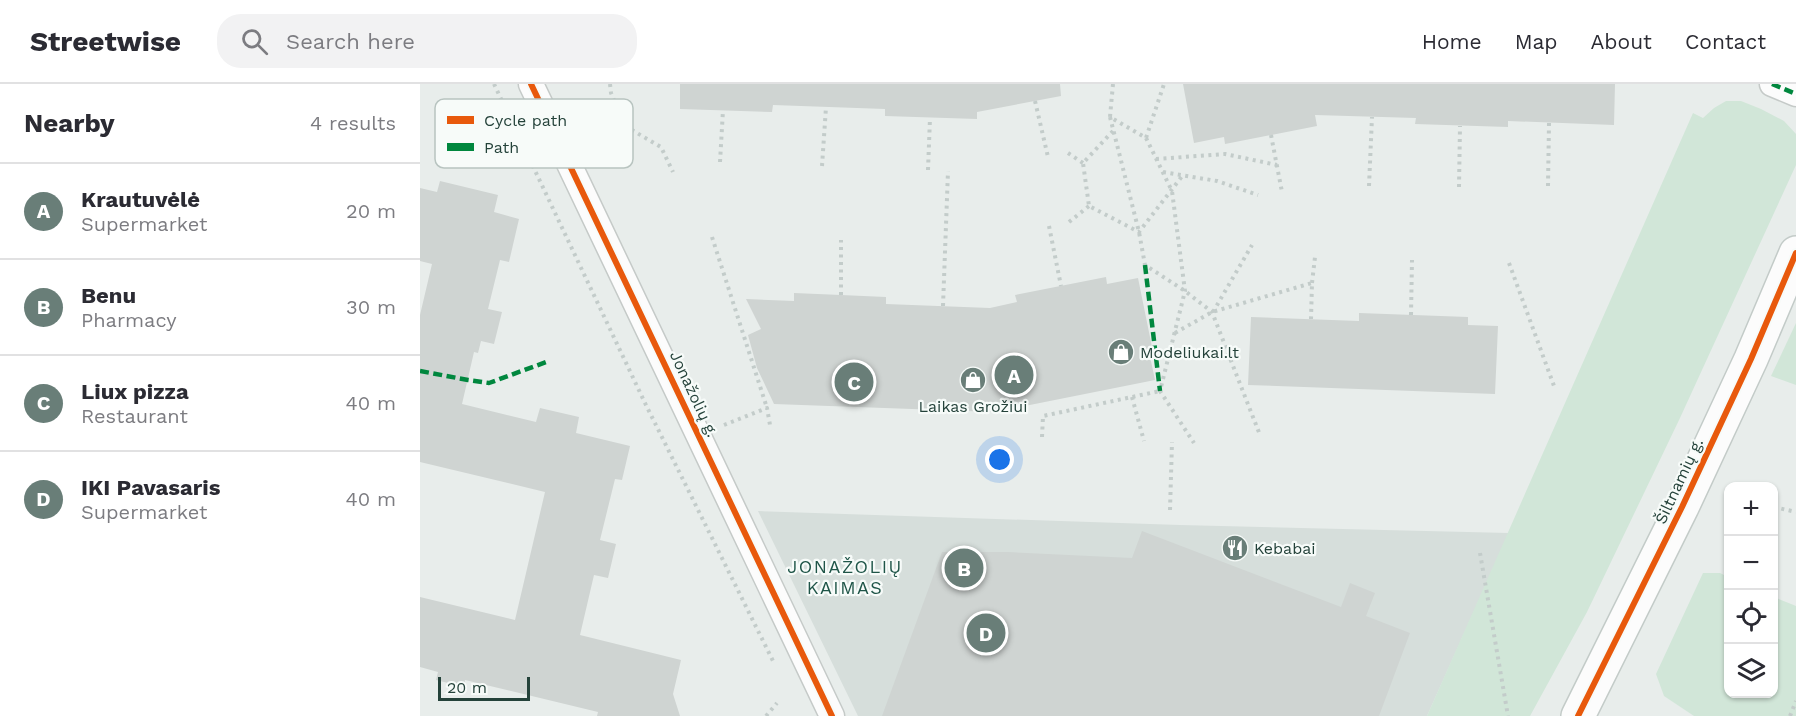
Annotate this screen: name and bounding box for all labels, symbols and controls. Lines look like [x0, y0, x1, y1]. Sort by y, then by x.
search box [217, 14, 637, 68]
text: Streetwise [30, 25, 181, 58]
icon: search [238, 25, 271, 58]
text: Search here [286, 29, 415, 54]
text: Home [1422, 29, 1482, 54]
text: Map [1515, 29, 1558, 54]
text: About [1591, 29, 1652, 54]
text: Contact [1685, 29, 1766, 54]
legend [435, 99, 633, 168]
text: Nearby [24, 108, 115, 138]
text: 4 results [310, 111, 396, 135]
text: Cycle path [484, 111, 567, 130]
text: Path [484, 138, 519, 157]
text: Krautuvėlė [81, 187, 200, 212]
text: A [37, 199, 50, 223]
text: 20 m [346, 199, 396, 223]
text: Supermarket [81, 212, 207, 236]
text: Benu [81, 283, 136, 308]
text: B [37, 295, 50, 319]
text: 30 m [346, 295, 396, 319]
text: Pharmacy [81, 308, 177, 332]
shop icon: Modeliukai.lt [1106, 337, 1136, 367]
place label: Modeliukai.lt [1140, 343, 1239, 362]
street label: Jonažolių g. [666, 348, 722, 440]
pin: A [994, 352, 1034, 398]
pin: C [834, 360, 874, 404]
shop icon: Laikas Grožiui [958, 365, 988, 395]
text: Liux pizza [81, 379, 189, 404]
text: C [37, 391, 50, 415]
text: 40 m [345, 391, 396, 415]
place label: Laikas Grožiui [919, 397, 1028, 416]
text: Restaurant [81, 404, 188, 428]
street label: Šiltnamių g. [1651, 435, 1707, 527]
your location [985, 445, 1014, 474]
text: IKI Pavasaris [81, 475, 220, 500]
map controls [1724, 482, 1778, 698]
button: + [1724, 482, 1778, 536]
text: D [36, 487, 51, 511]
text: 40 m [345, 487, 396, 511]
text: Supermarket [81, 500, 207, 524]
restaurant icon: Kebabai [1220, 533, 1250, 563]
button: − [1724, 536, 1778, 590]
place label: Kebabai [1254, 539, 1316, 558]
pin: B [944, 546, 984, 590]
district label: JONAŽOLIŲ KAIMAS [787, 556, 903, 598]
button: locate [1724, 590, 1778, 644]
pin: D [966, 610, 1006, 656]
button: layers [1724, 644, 1778, 698]
scale bar [438, 674, 530, 702]
text: 20 m [447, 678, 487, 697]

